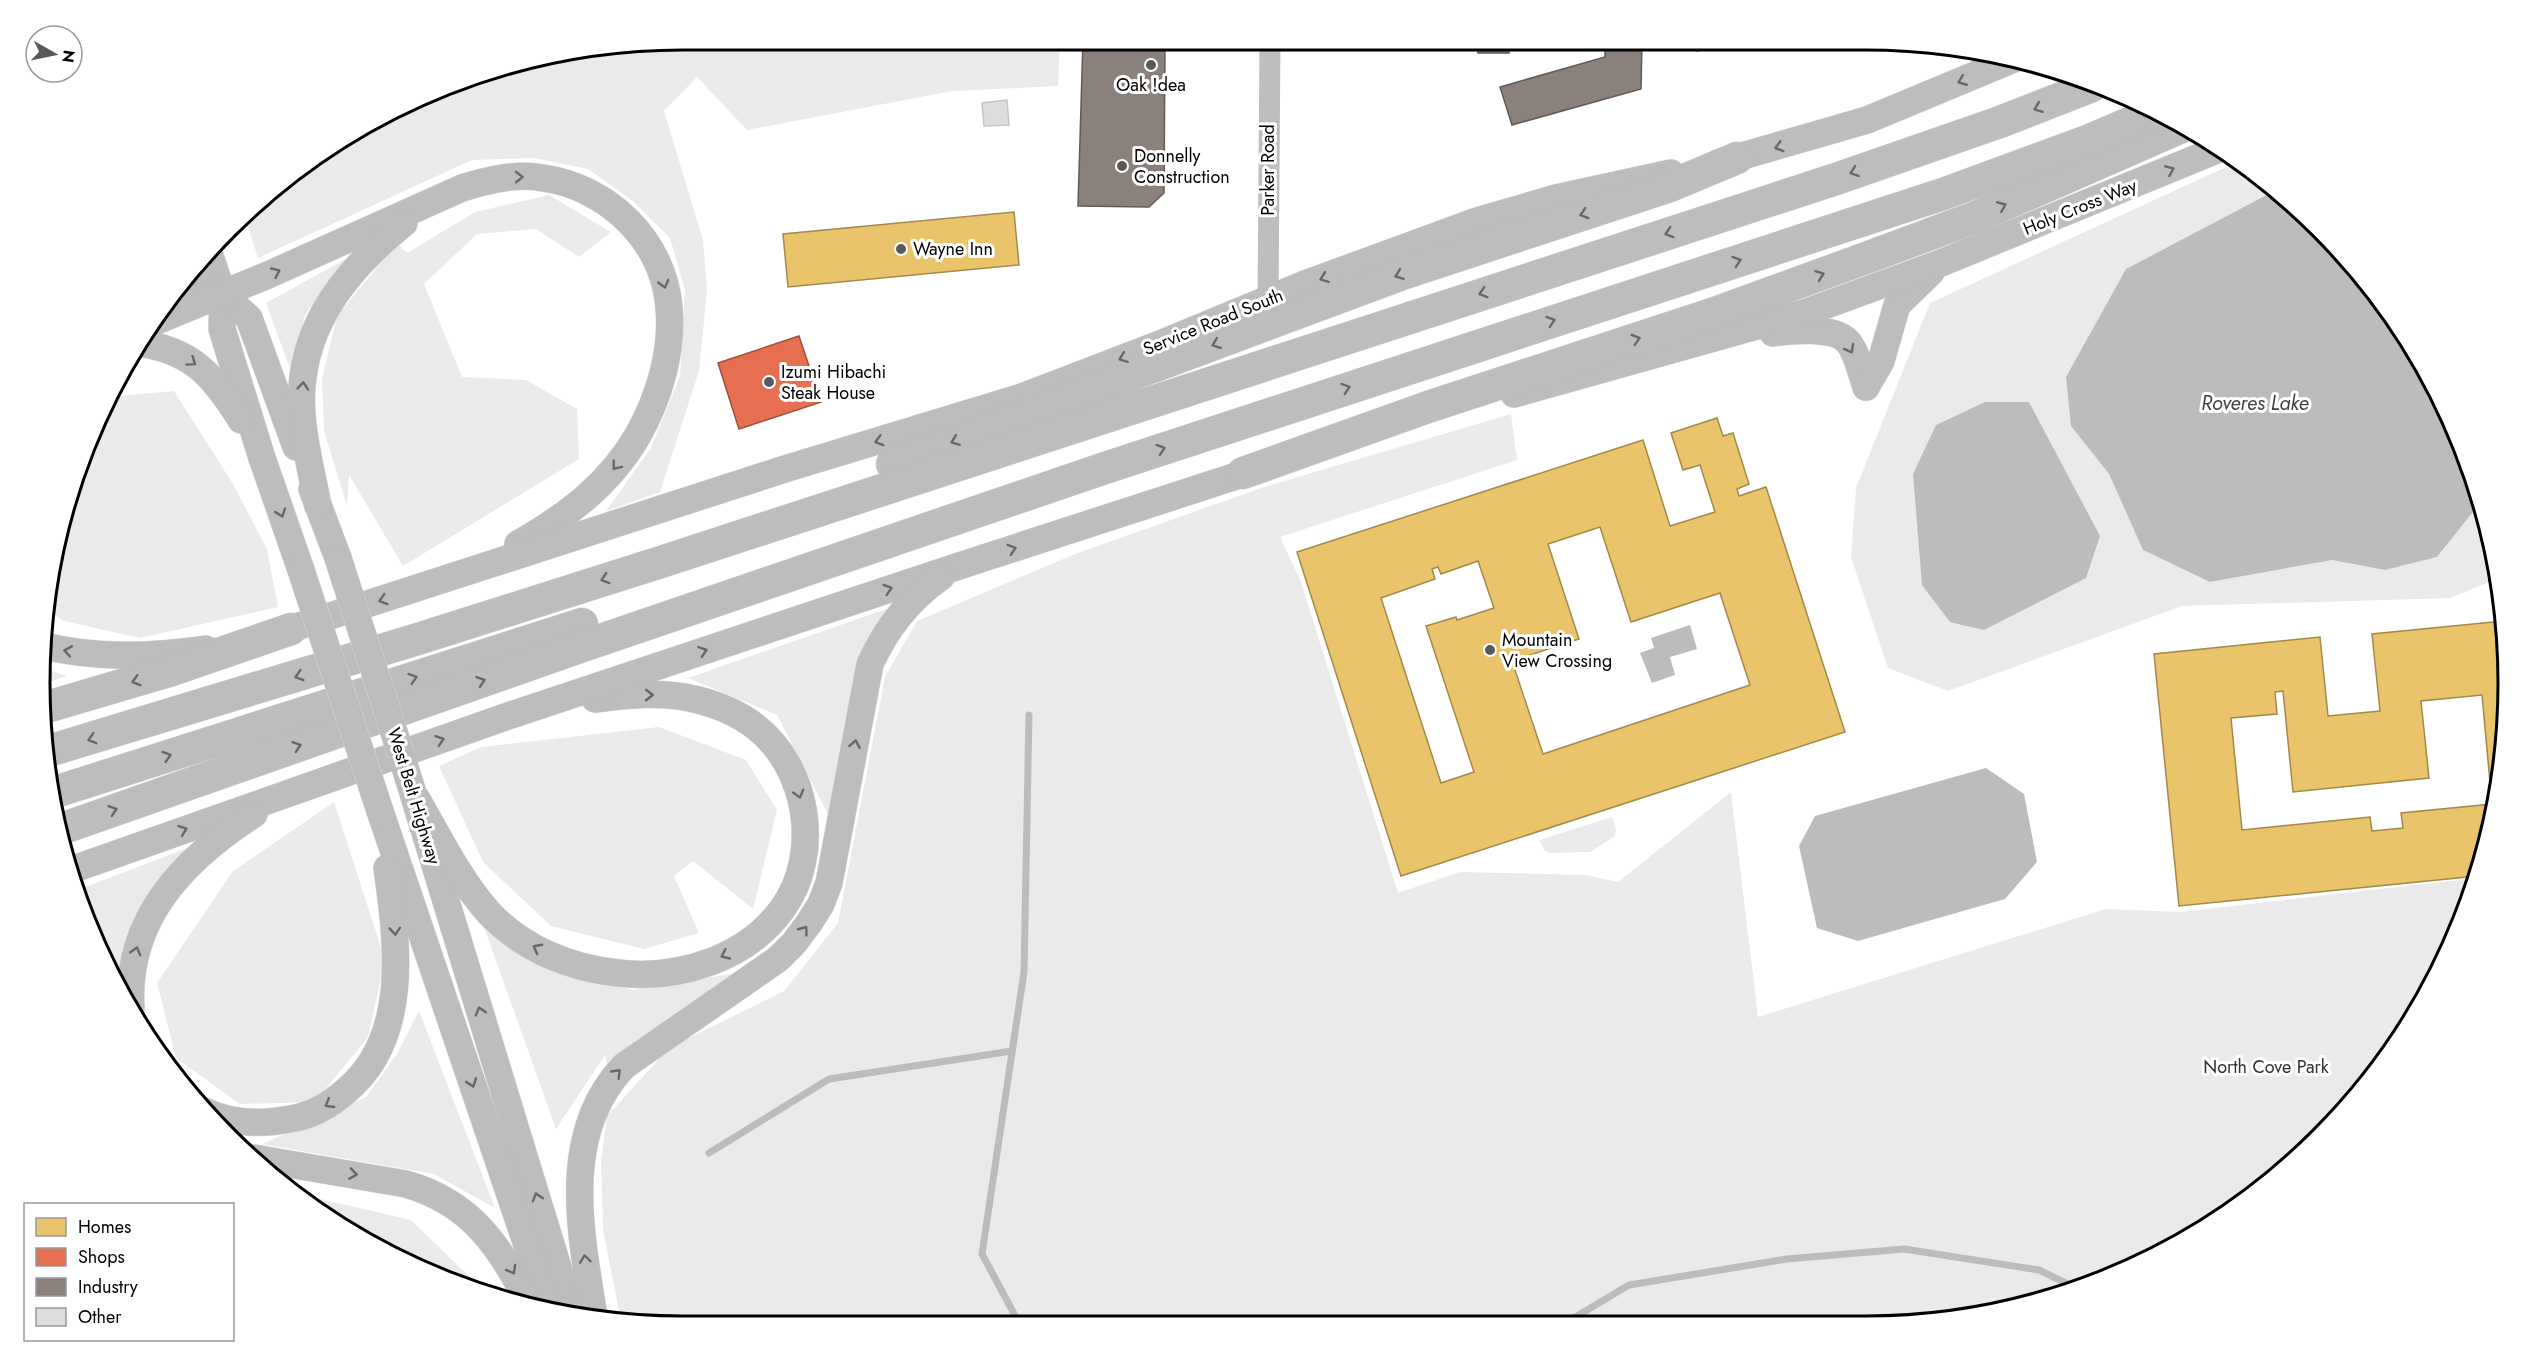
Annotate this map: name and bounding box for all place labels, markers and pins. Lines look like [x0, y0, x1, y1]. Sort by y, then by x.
marker: Oak !dea [1144, 58, 1158, 72]
place label: Oak !dea [1116, 72, 1186, 98]
place label: Donnelly Construction [1134, 143, 1230, 190]
marker: Donnelly Construction [1115, 159, 1129, 173]
place label: Wayne Inn [913, 236, 993, 262]
marker: Wayne Inn [894, 242, 908, 256]
place label: Izumi Hibachi Steak House [781, 359, 886, 406]
marker: Izumi Hibachi Steak House [762, 375, 776, 389]
place label: Mountain View Crossing [1502, 627, 1612, 674]
marker: Mountain View Crossing [1483, 643, 1497, 657]

